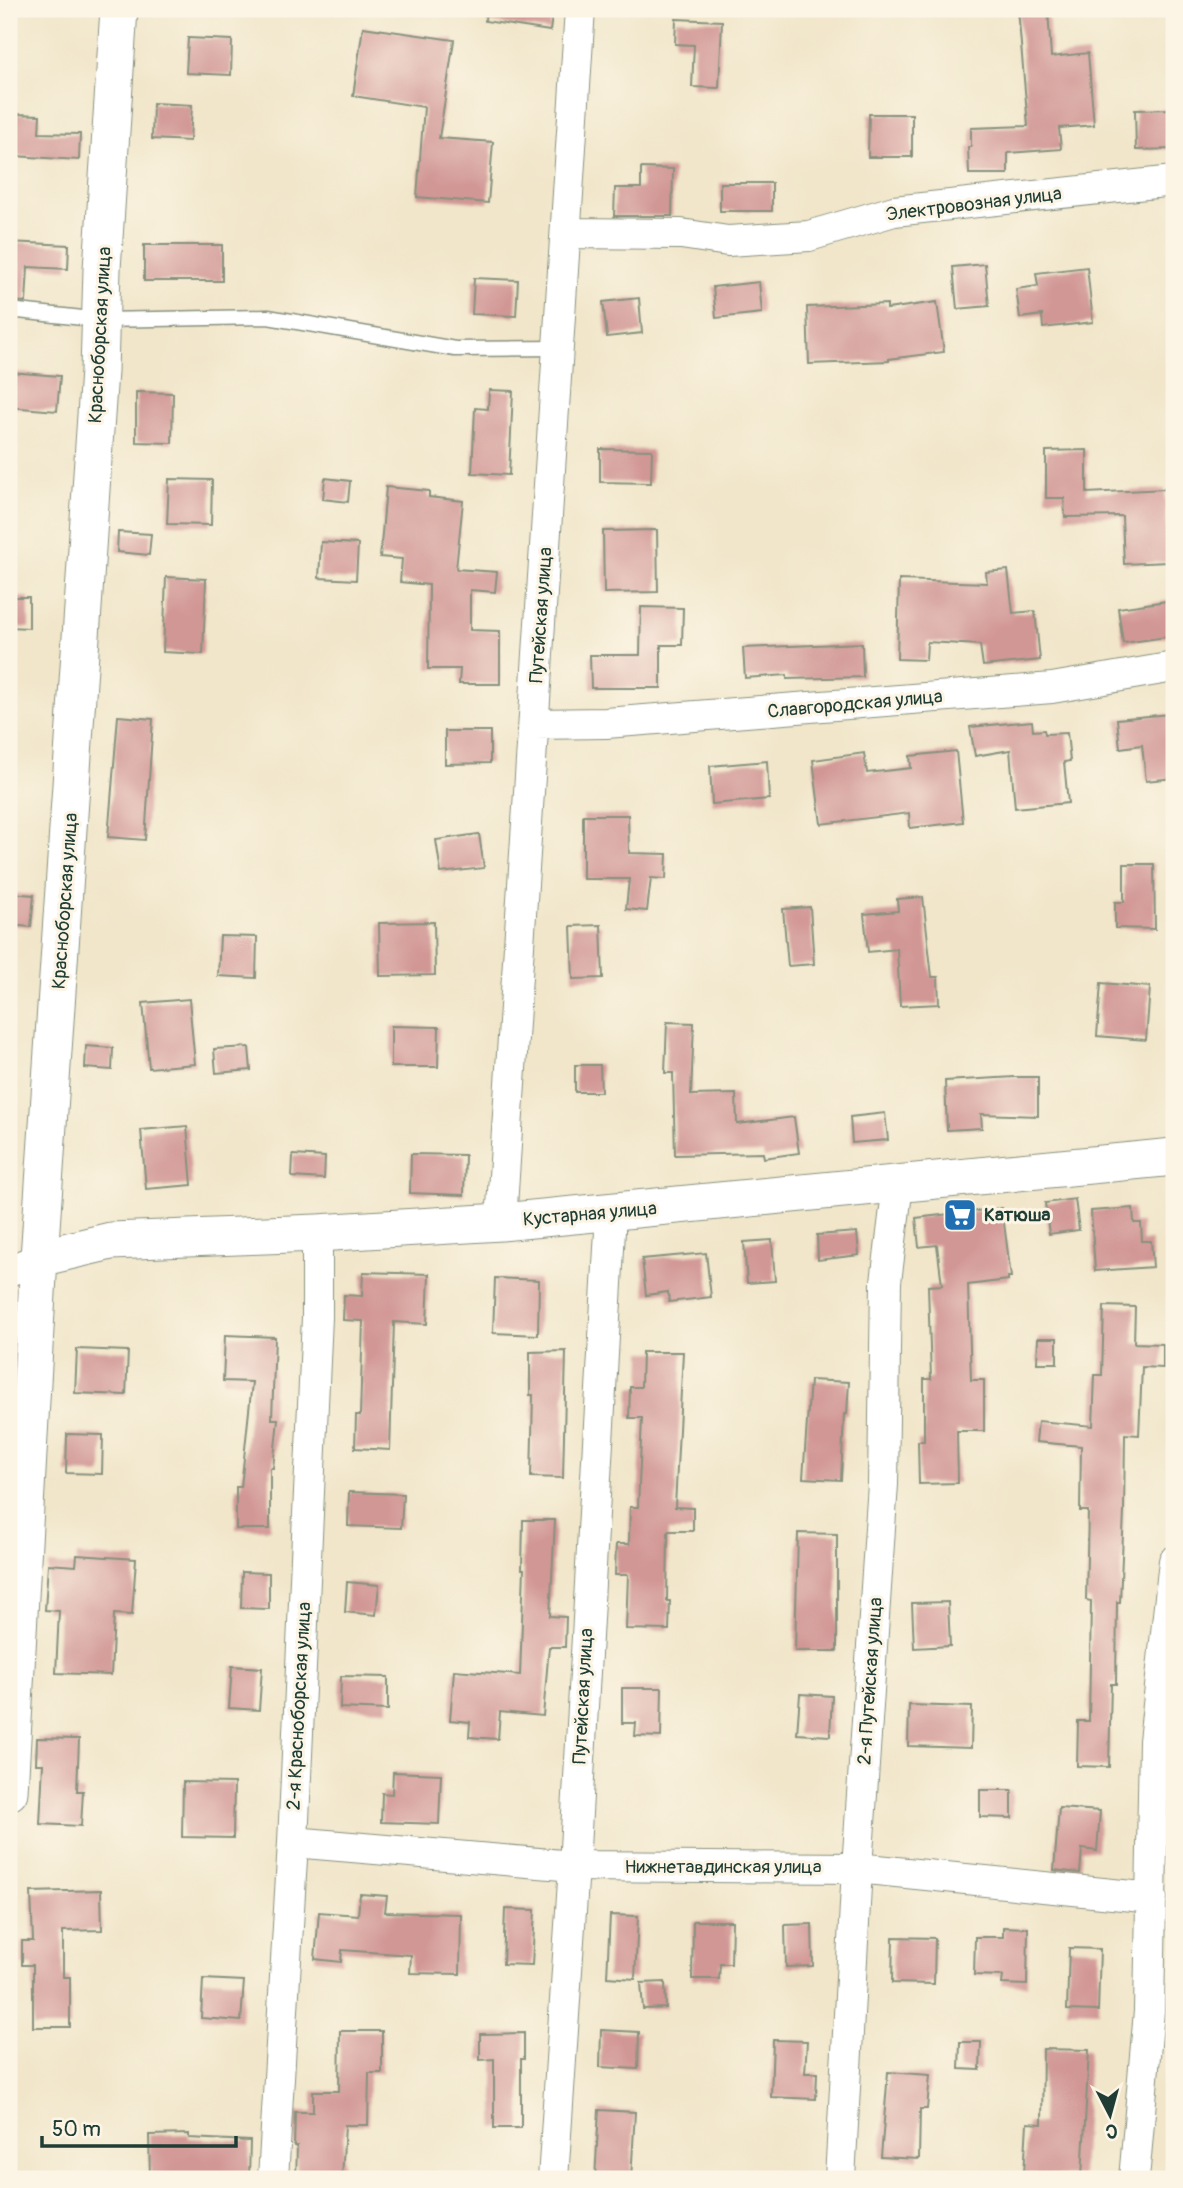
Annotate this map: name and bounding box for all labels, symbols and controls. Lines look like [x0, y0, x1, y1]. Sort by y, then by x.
street label: Электровозная улица [885, 181, 1063, 227]
street label: Красноборская улица [83, 246, 117, 424]
street label: Путейская улица [524, 546, 558, 684]
street label: Славгородская улица [766, 684, 944, 724]
street label: Красноборская улица [47, 812, 83, 990]
street label: Кустарная улица [522, 1196, 658, 1232]
supermarket icon: Катюша [941, 1196, 979, 1234]
place label: Катюша [984, 1203, 1051, 1227]
street label: 2-я Путейская улица [852, 1596, 888, 1766]
street label: 2-я Красноборская улица [282, 1601, 316, 1811]
street label: Путейская улица [567, 1627, 599, 1765]
street label: Нижнетавдинская улица [624, 1855, 822, 1879]
north arrow [1074, 2080, 1144, 2150]
scale bar [42, 2104, 236, 2148]
text: 50 m [52, 2116, 101, 2143]
text: С [1104, 2118, 1119, 2143]

